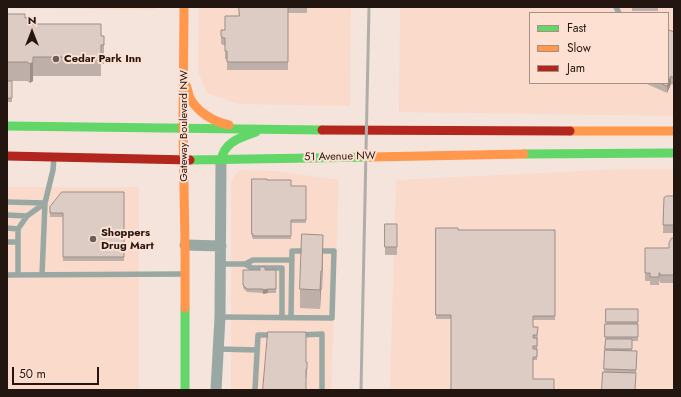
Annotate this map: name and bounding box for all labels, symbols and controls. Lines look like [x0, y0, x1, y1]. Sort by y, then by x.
north arrow [12, 12, 52, 52]
text: N [28, 12, 36, 28]
legend [529, 12, 669, 84]
text: Fast [567, 19, 586, 37]
text: Slow [567, 39, 591, 57]
place label: Cedar Park Inn [64, 52, 141, 66]
marker: Cedar Park Inn [51, 54, 61, 64]
text: Jam [567, 59, 585, 77]
street label: Gateway Boulevard NW [177, 70, 191, 182]
street label: 51 Avenue NW [304, 150, 376, 164]
place label: Shoppers Drug Mart [101, 226, 154, 252]
marker: Shoppers Drug Mart [88, 234, 98, 244]
scale bar [14, 359, 101, 385]
text: 50 m [19, 365, 46, 383]

